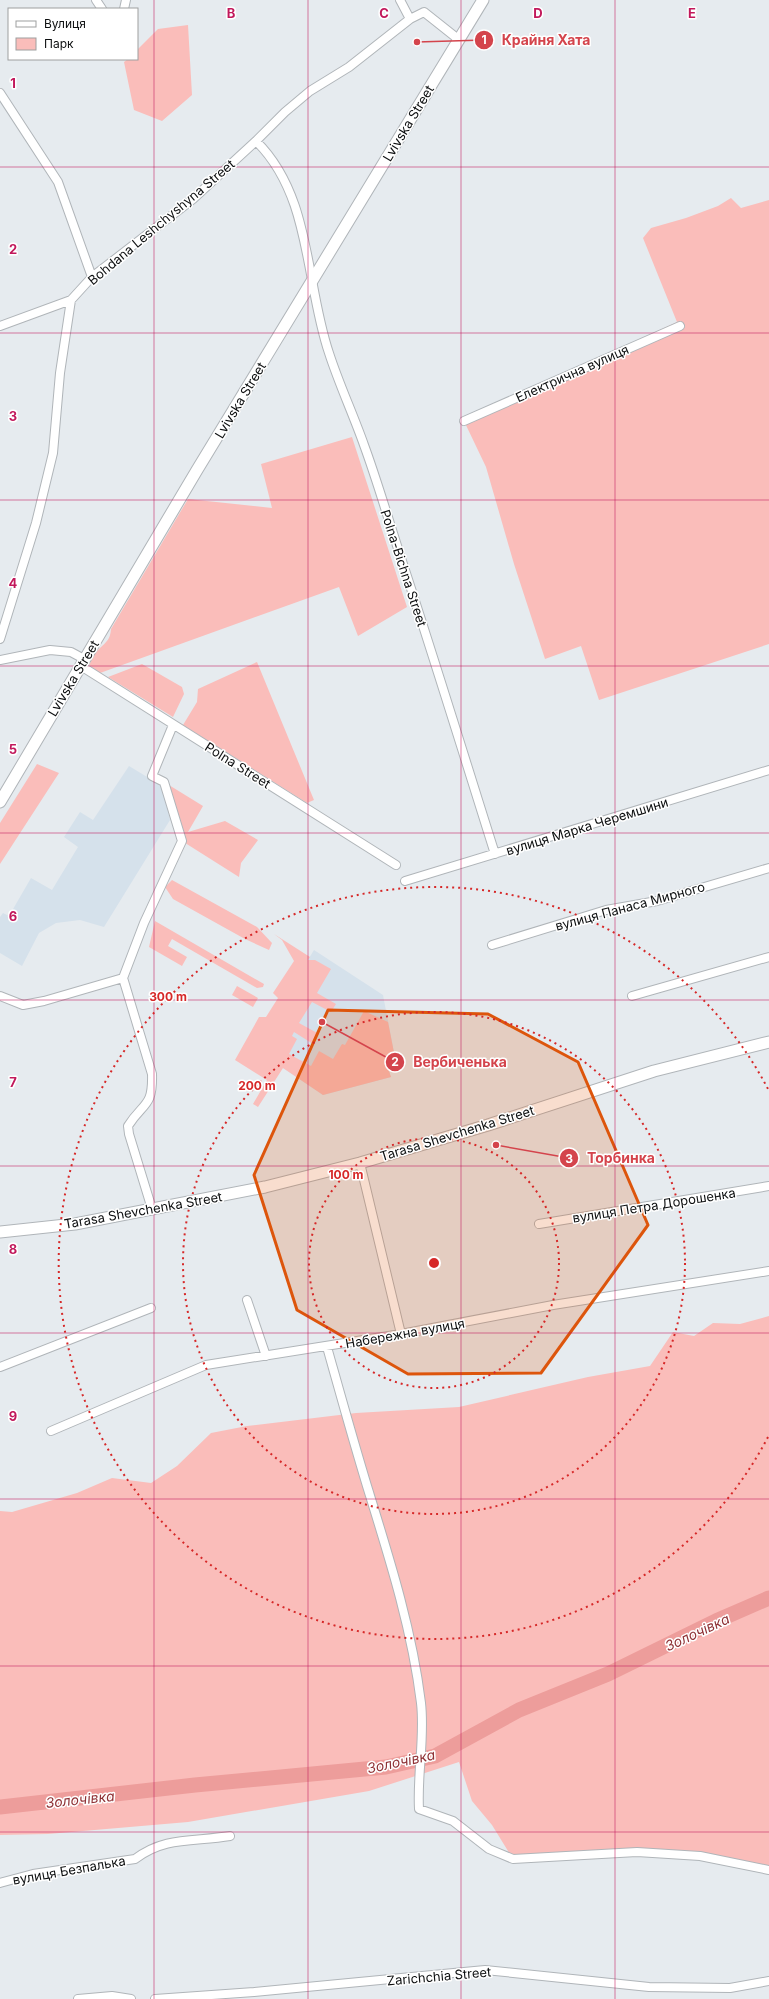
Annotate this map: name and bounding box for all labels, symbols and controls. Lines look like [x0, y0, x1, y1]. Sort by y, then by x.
text: B [227, 5, 236, 21]
text: C [379, 5, 389, 21]
text: D [533, 5, 543, 21]
text: E [688, 5, 696, 21]
legend [8, 8, 138, 60]
text: Вулиця [44, 16, 86, 31]
callout: Крайня Хата [474, 27, 598, 53]
text: Крайня Хата [502, 31, 590, 48]
text: 1 [481, 32, 487, 47]
text: Парк [44, 36, 74, 51]
text: 1 [10, 75, 16, 91]
street label: Lvivska Street [379, 82, 437, 164]
street label: Bohdana Leshchyshyna Street [84, 156, 238, 288]
text: 2 [9, 241, 17, 257]
street label: Електрична вулиця [513, 341, 631, 405]
street label: Lvivska Street [211, 359, 269, 441]
text: 3 [9, 408, 17, 424]
street label: Polna-Bichna Street [378, 507, 430, 629]
text: 4 [9, 575, 18, 591]
street label: Lvivska Street [44, 637, 102, 719]
street label: Polna Street [202, 738, 274, 792]
text: 5 [9, 741, 17, 757]
street label: вулиця Марка Черемшини [504, 794, 670, 858]
street label: вулиця Панаса Мирного [553, 878, 707, 934]
text: 6 [9, 908, 17, 924]
text: 300 m [149, 989, 187, 1004]
callout: Вербиченька [385, 1049, 515, 1075]
text: Вербиченька [413, 1053, 507, 1070]
text: 2 [391, 1054, 399, 1069]
text: 7 [9, 1074, 17, 1090]
text: 200 m [238, 1078, 276, 1093]
street label: Tarasa Shevchenka Street [378, 1102, 536, 1164]
callout: Торбинка [559, 1145, 663, 1171]
text: Торбинка [587, 1149, 655, 1166]
text: 3 [565, 1151, 573, 1166]
text: 100 m [328, 1167, 364, 1182]
street label: вулиця Петра Дорошенка [571, 1184, 737, 1226]
street label: Tarasa Shevchenka Street [63, 1188, 223, 1232]
text: 8 [9, 1241, 17, 1257]
centre of rings [427, 1256, 441, 1270]
street label: Набережна вулиця [344, 1315, 466, 1351]
text: 9 [9, 1408, 17, 1424]
water label: Золочівка [662, 1609, 732, 1654]
water label: Золочівка [365, 1745, 437, 1777]
water label: Золочівка [45, 1787, 116, 1811]
street label: вулиця Безпалька [11, 1852, 127, 1888]
street label: Zarichchia Street [386, 1963, 492, 1989]

